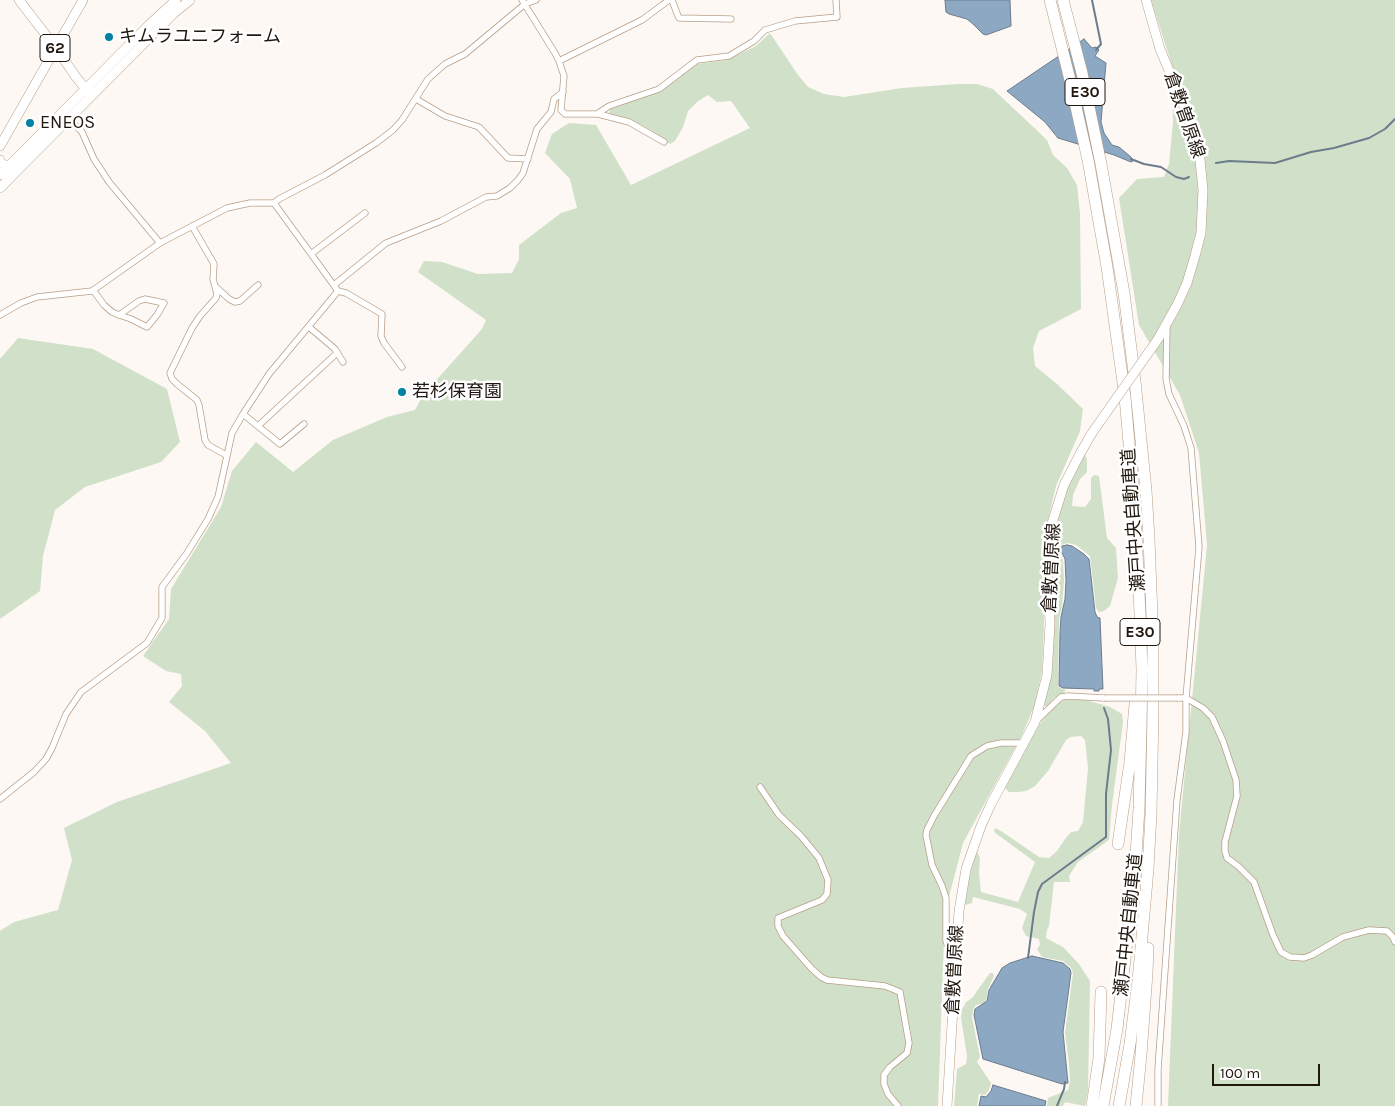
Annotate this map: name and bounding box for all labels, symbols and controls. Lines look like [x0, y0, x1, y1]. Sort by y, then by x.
place label: キムラユニフォーム [119, 26, 281, 48]
marker: キムラユニフォーム [103, 31, 115, 43]
road number: 62 [40, 34, 70, 62]
street label: 倉敷曽原線 [1159, 69, 1209, 161]
road number: E30 [1065, 78, 1105, 105]
place label: ENEOS [40, 112, 95, 134]
marker: ENEOS [24, 117, 36, 129]
place label: 若杉保育園 [412, 381, 502, 403]
marker: 若杉保育園 [396, 386, 408, 398]
street label: 瀬戸中央自動車道 [1118, 447, 1150, 593]
street label: 倉敷曽原線 [1039, 522, 1065, 614]
road number: E30 [1120, 618, 1160, 646]
street label: 瀬戸中央自動車道 [1111, 852, 1147, 998]
street label: 倉敷曽原線 [942, 924, 968, 1016]
scale bar [1215, 1054, 1322, 1086]
text: 100 m [1220, 1064, 1260, 1082]

